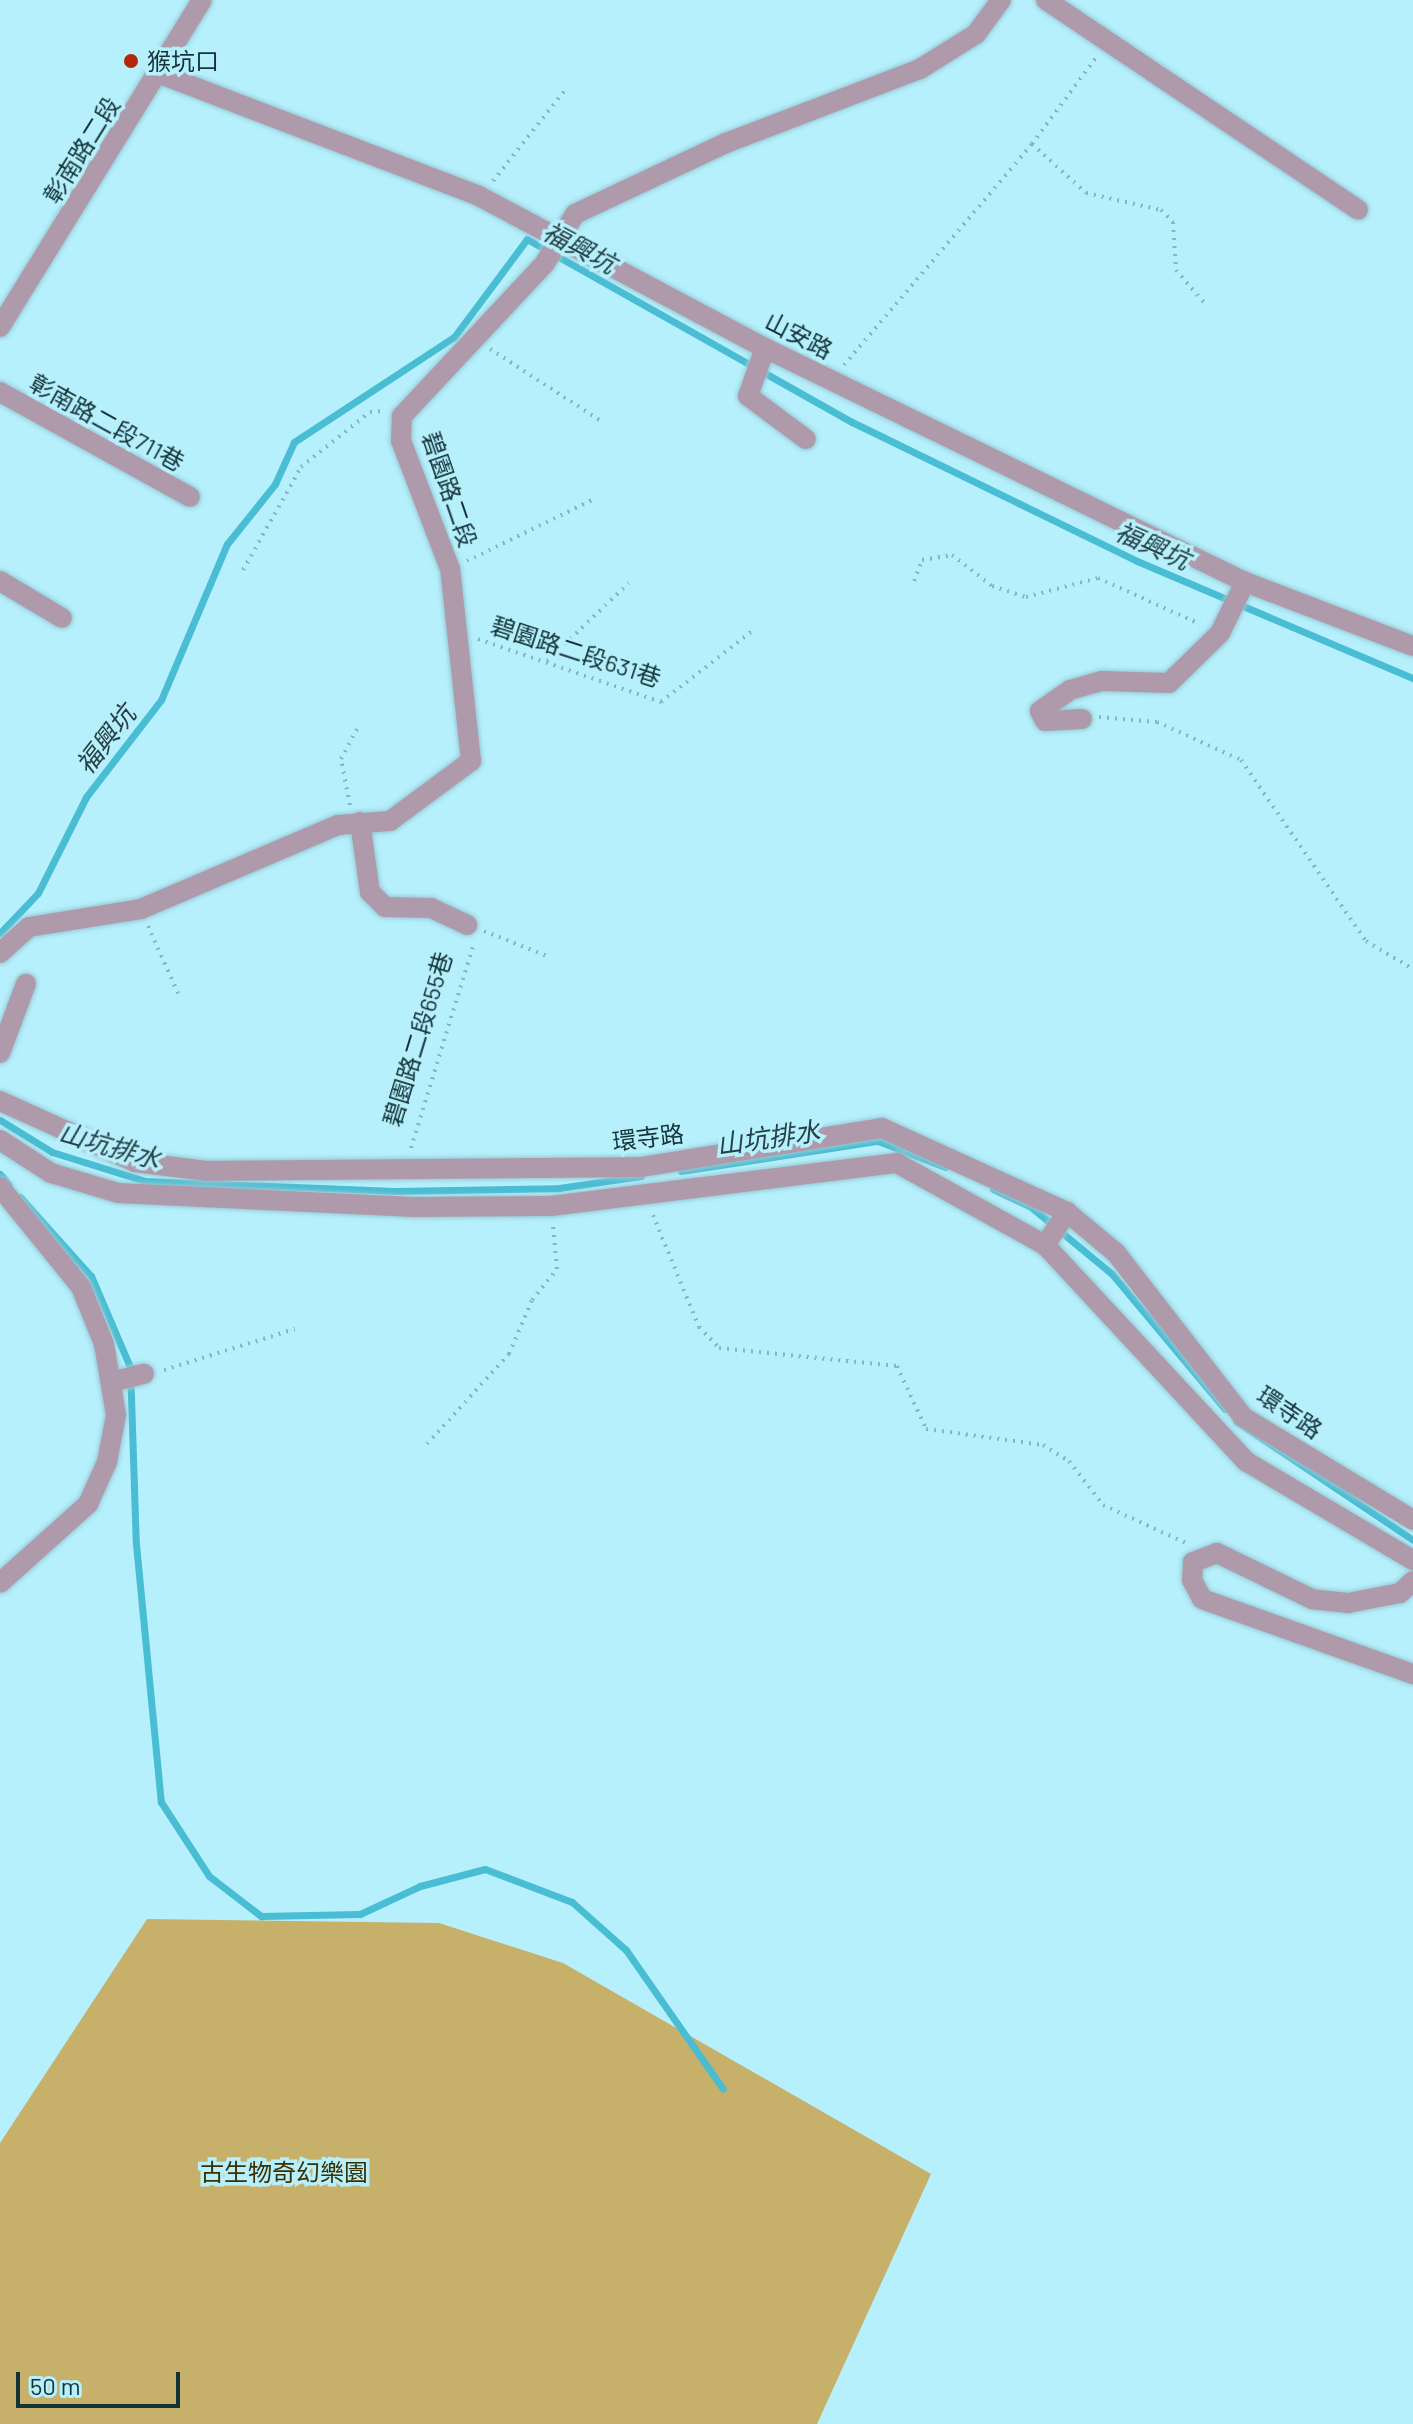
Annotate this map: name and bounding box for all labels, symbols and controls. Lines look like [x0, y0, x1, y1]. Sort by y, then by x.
place label: 猴坑口 [147, 47, 219, 75]
marker: 猴坑口 [122, 52, 140, 70]
street label: 彰南路二段 [37, 91, 125, 209]
water label: 福興坑 [538, 215, 622, 279]
street label: 山安路 [760, 306, 838, 364]
street label: 彰南路二段711巷 [25, 368, 189, 476]
street label: 碧園路二段 [417, 428, 483, 550]
water label: 福興坑 [1111, 515, 1195, 575]
street label: 碧園路二段631巷 [487, 610, 665, 692]
water label: 福興坑 [69, 699, 141, 779]
street label: 碧園路二段655巷 [377, 948, 457, 1130]
water label: 山坑排水 [714, 1114, 822, 1160]
water label: 山坑排水 [56, 1116, 164, 1174]
street label: 環寺路 [611, 1118, 685, 1156]
street label: 環寺路 [1252, 1380, 1328, 1444]
park label: 古生物奇幻樂園 [200, 2158, 368, 2186]
scale bar [20, 2356, 184, 2406]
text: 50 m [30, 2371, 81, 2400]

